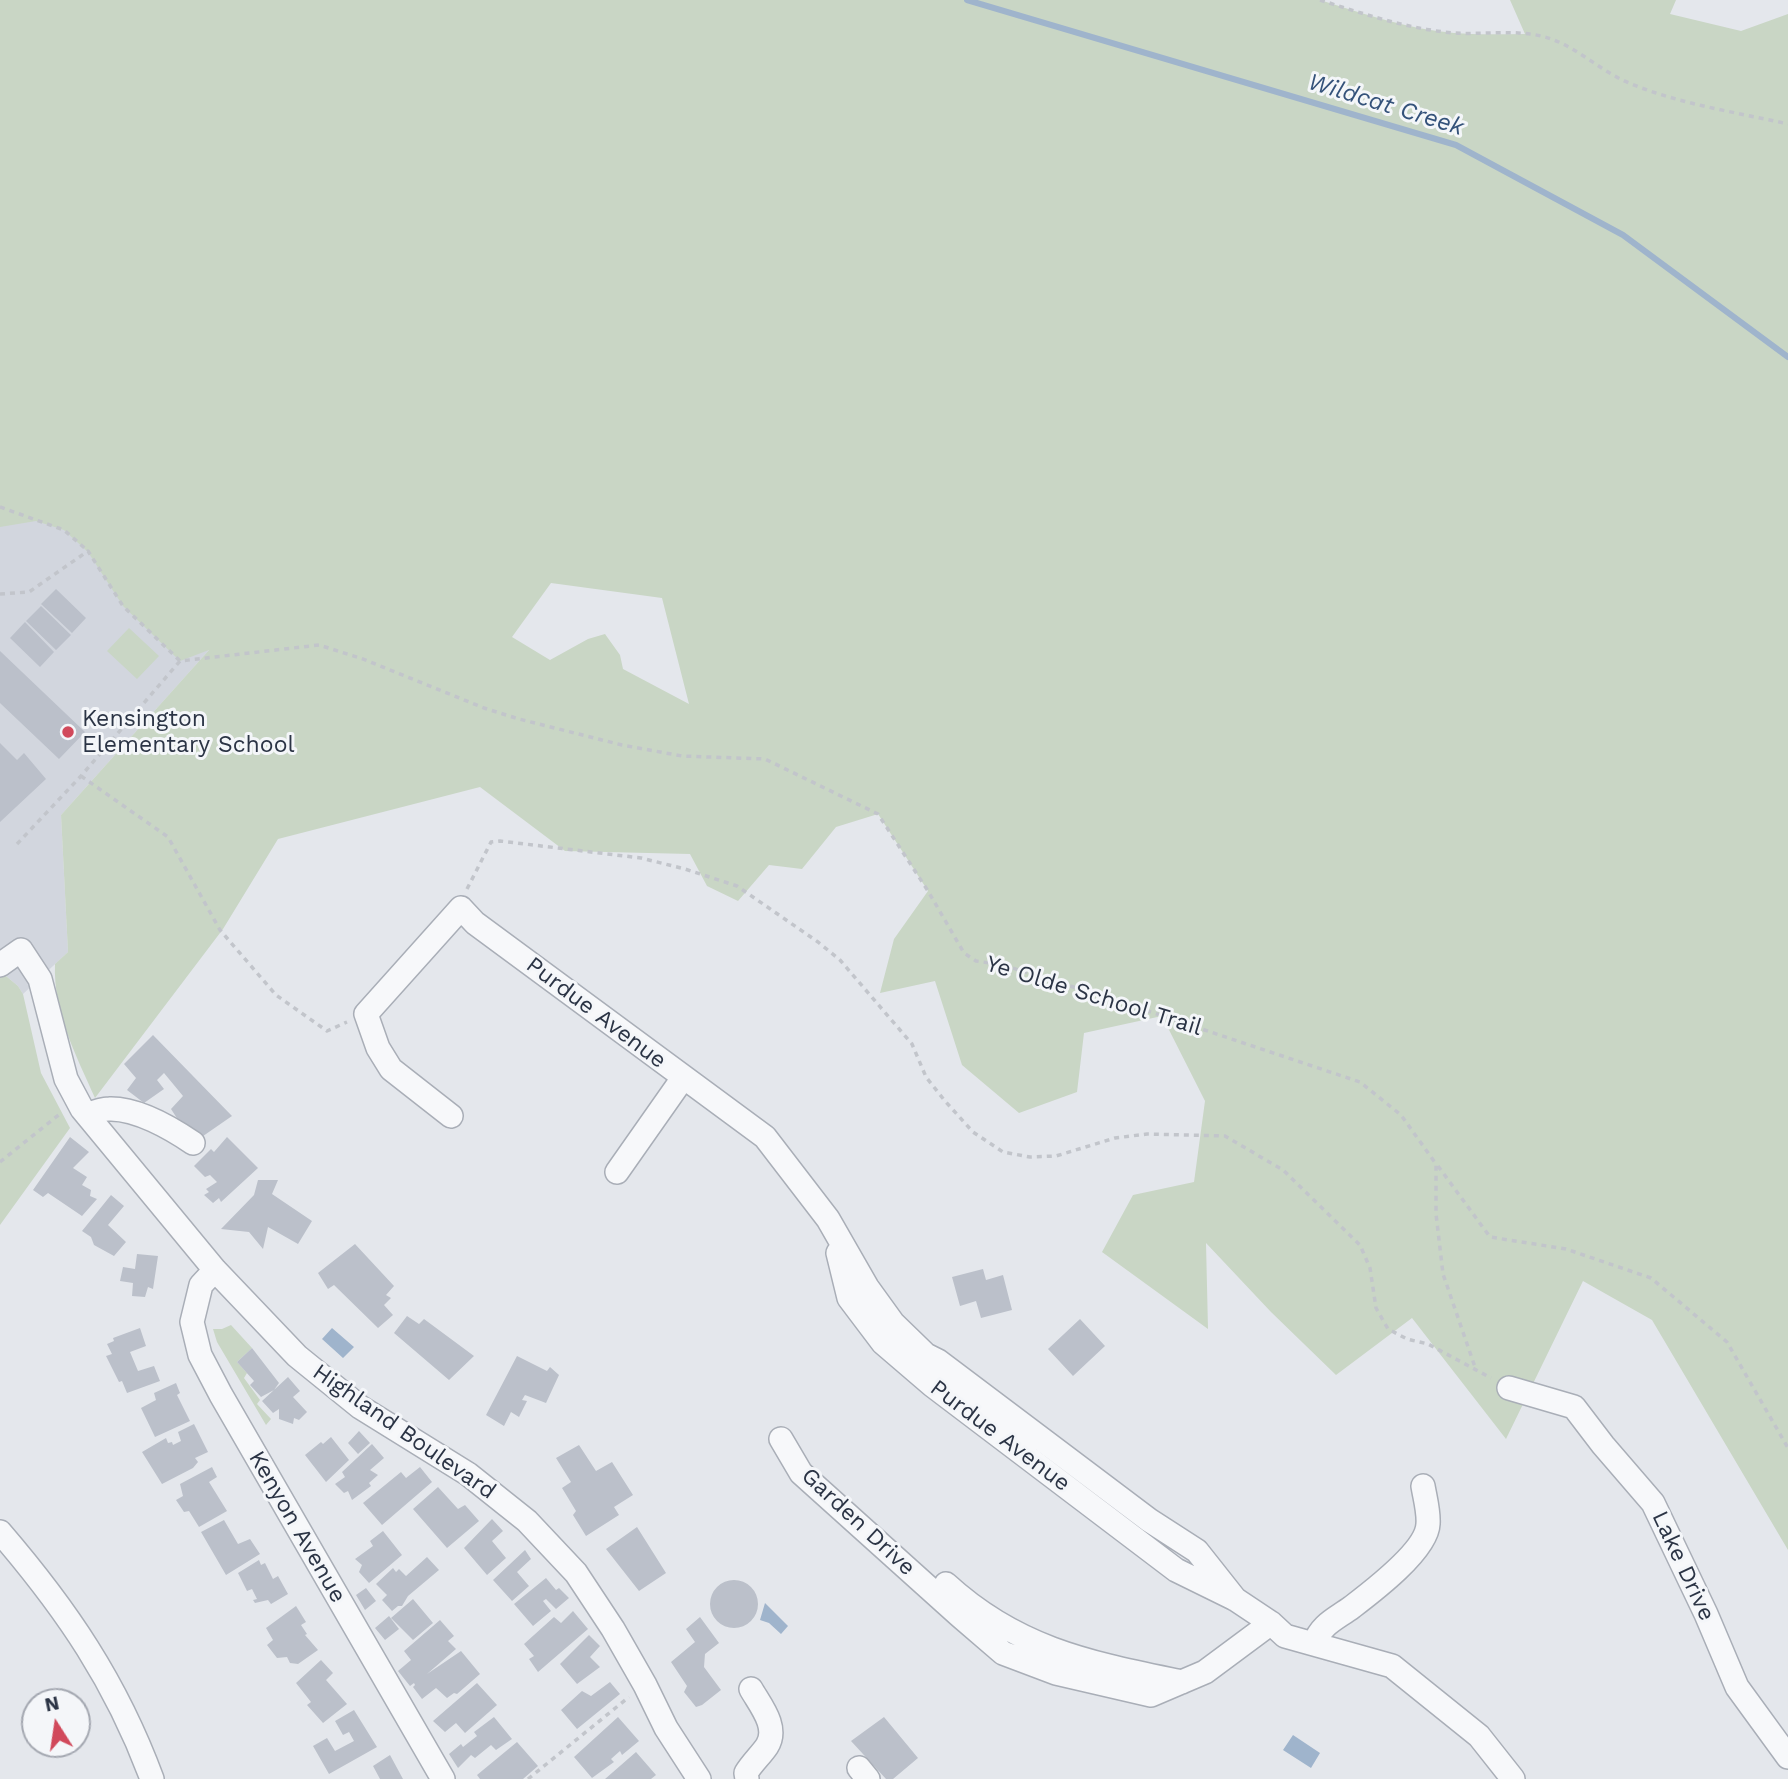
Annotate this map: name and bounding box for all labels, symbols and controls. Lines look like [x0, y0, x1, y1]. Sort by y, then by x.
water label: Wildcat Creek [1305, 68, 1467, 142]
place label: Kensington Elementary School [82, 705, 294, 759]
marker: Kensington Elementary School [60, 724, 76, 740]
street label: Ye Olde School Trail [983, 950, 1205, 1042]
street label: Purdue Avenue [520, 951, 672, 1075]
street label: Highland Boulevard [307, 1358, 501, 1506]
street label: Purdue Avenue [924, 1374, 1076, 1498]
street label: Kenyon Avenue [242, 1446, 352, 1608]
street label: Garden Drive [795, 1462, 921, 1582]
street label: Lake Drive [1646, 1507, 1720, 1625]
north arrow [21, 1688, 91, 1758]
text: N [43, 1691, 61, 1717]

